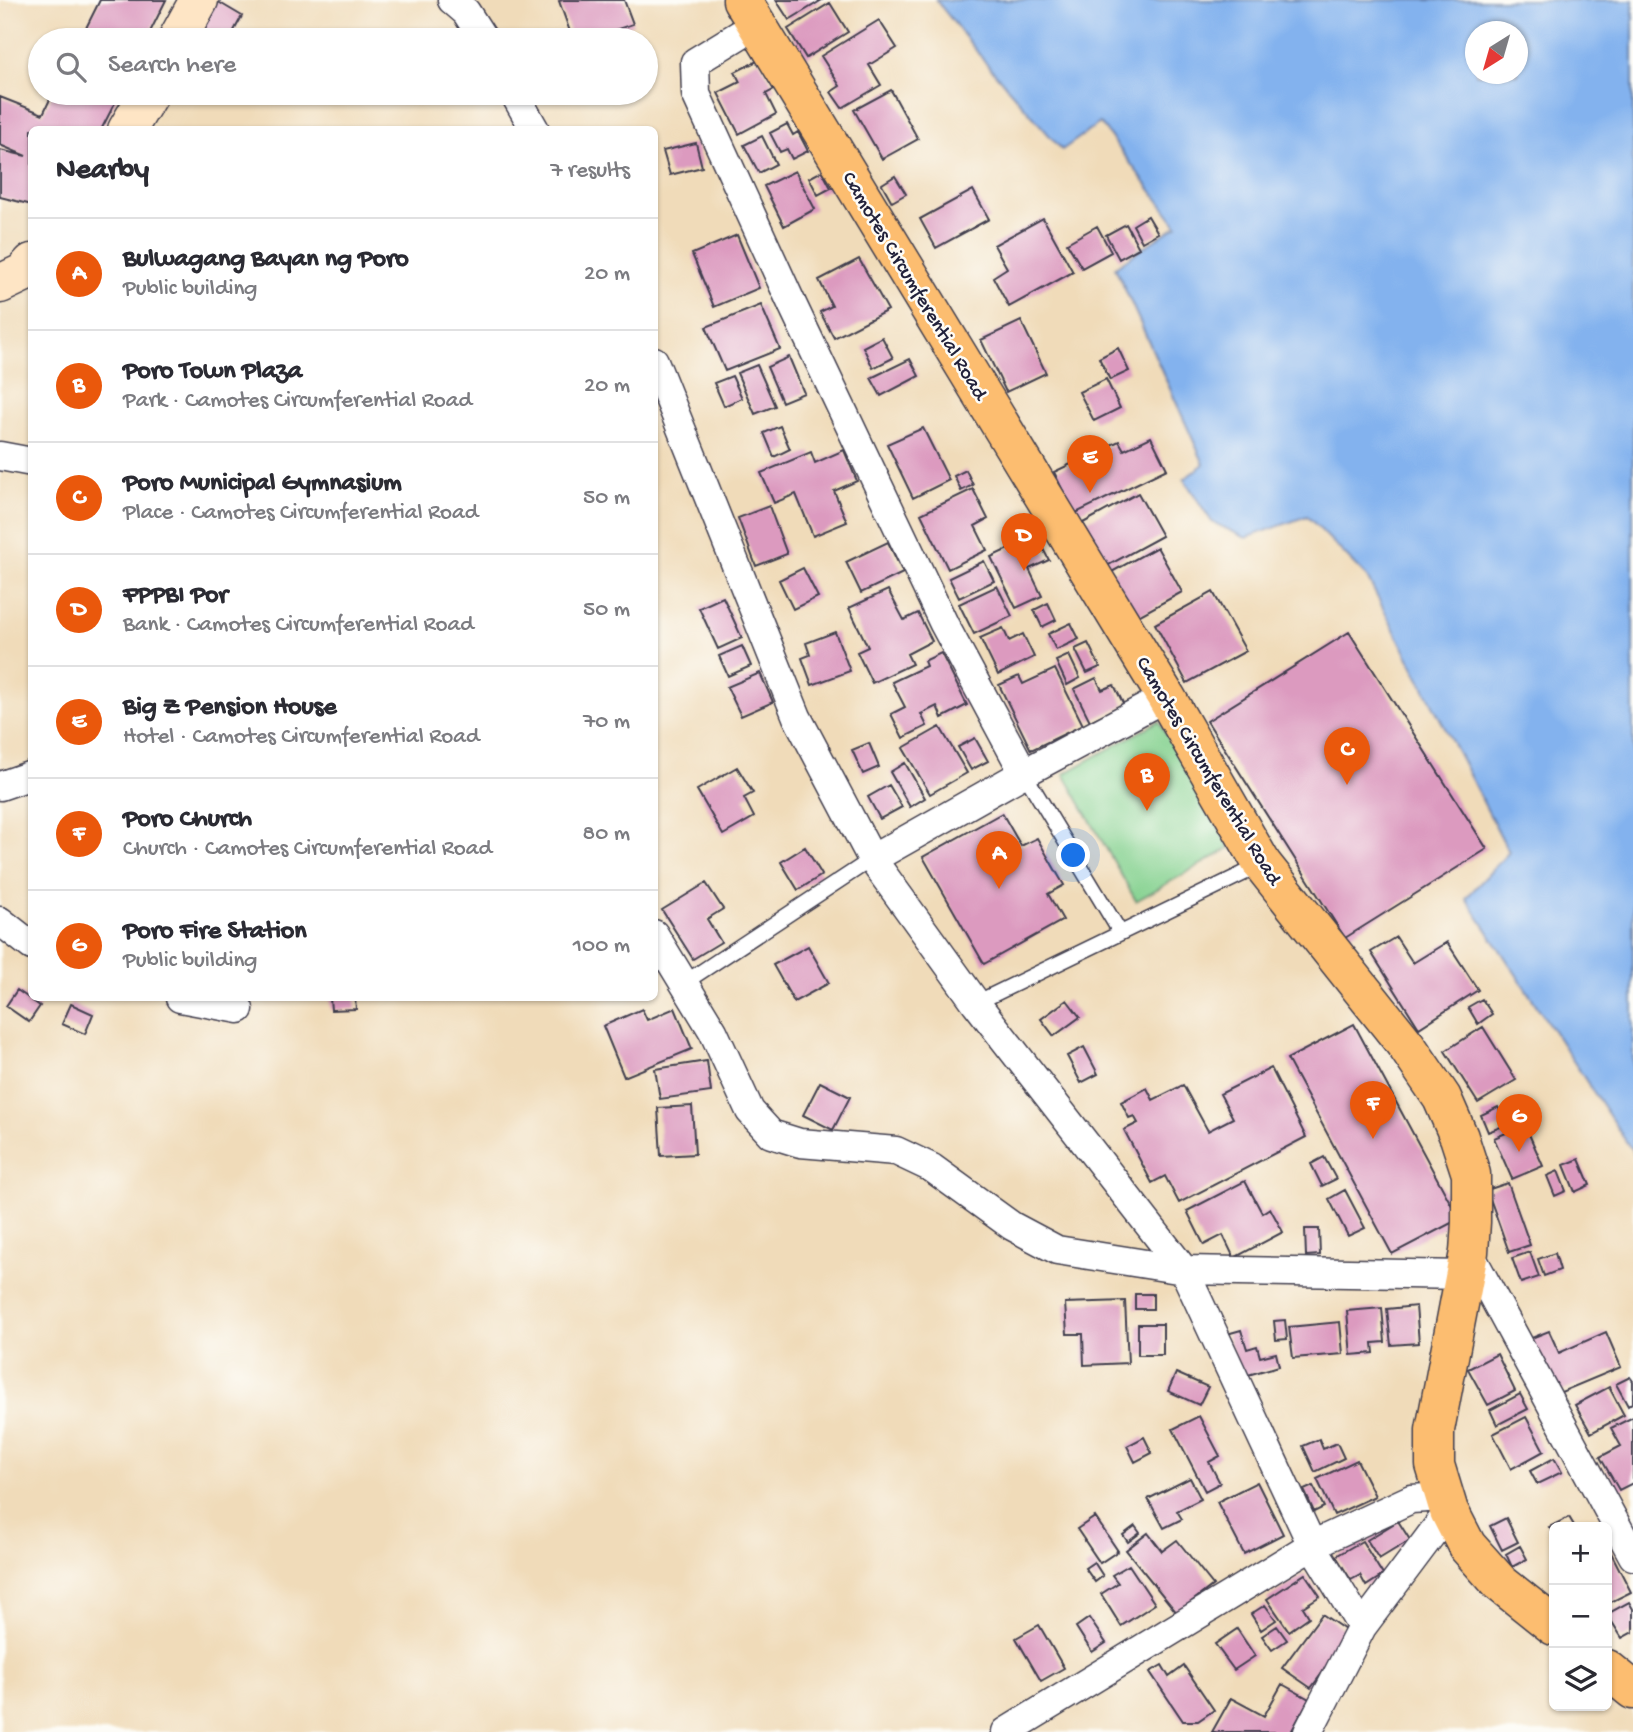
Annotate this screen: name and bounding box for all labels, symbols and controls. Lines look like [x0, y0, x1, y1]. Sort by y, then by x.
north arrow [1465, 21, 1528, 84]
search box [28, 28, 658, 105]
icon: search [52, 48, 90, 86]
text: Search here [108, 51, 236, 82]
text: Nearby [56, 154, 149, 189]
text: 7 results [550, 158, 630, 185]
street label: Camotes Circumferential Road [835, 168, 992, 407]
text: Bulwagang Bayan ng Poro [123, 245, 409, 276]
text: A [72, 261, 86, 288]
text: 20 m [584, 261, 630, 288]
text: Public building [123, 276, 257, 303]
text: Poro Town Plaza [123, 357, 302, 388]
text: B [73, 373, 85, 400]
text: 20 m [584, 373, 630, 400]
text: Park · Camotes Circumferential Road [123, 388, 472, 415]
pin: E [1067, 435, 1113, 493]
text: Poro Municipal Gymnasium [123, 469, 402, 500]
text: C [73, 485, 85, 512]
text: 50 m [583, 485, 630, 512]
text: Place · Camotes Circumferential Road [123, 500, 478, 527]
pin: D [1001, 513, 1047, 571]
text: FPPBI Por [123, 581, 228, 612]
text: D [72, 597, 87, 624]
text: 50 m [583, 597, 630, 624]
text: Bank · Camotes Circumferential Road [123, 612, 474, 639]
street label: Camotes Circumferential Road [1129, 653, 1286, 892]
text: Big Z Pension House [123, 693, 337, 724]
text: E [72, 709, 86, 736]
text: 70 m [583, 709, 630, 736]
text: Hotel · Camotes Circumferential Road [123, 724, 479, 751]
pin: C [1324, 727, 1370, 785]
pin: B [1124, 753, 1170, 811]
text: Poro Church [123, 805, 252, 836]
text: F [73, 821, 85, 848]
text: 80 m [583, 821, 630, 848]
pin: A [976, 831, 1022, 889]
text: Church · Camotes Circumferential Road [123, 836, 492, 863]
your location [1056, 838, 1090, 872]
text: Poro Fire Station [123, 917, 307, 948]
text: G [72, 933, 86, 960]
text: 100 m [573, 933, 630, 960]
text: Public building [123, 948, 257, 975]
pin: F [1350, 1081, 1396, 1139]
pin: G [1496, 1094, 1542, 1152]
map controls [1549, 1522, 1612, 1711]
button: + [1549, 1522, 1612, 1585]
button: − [1549, 1585, 1612, 1648]
button: layers [1549, 1648, 1612, 1711]

